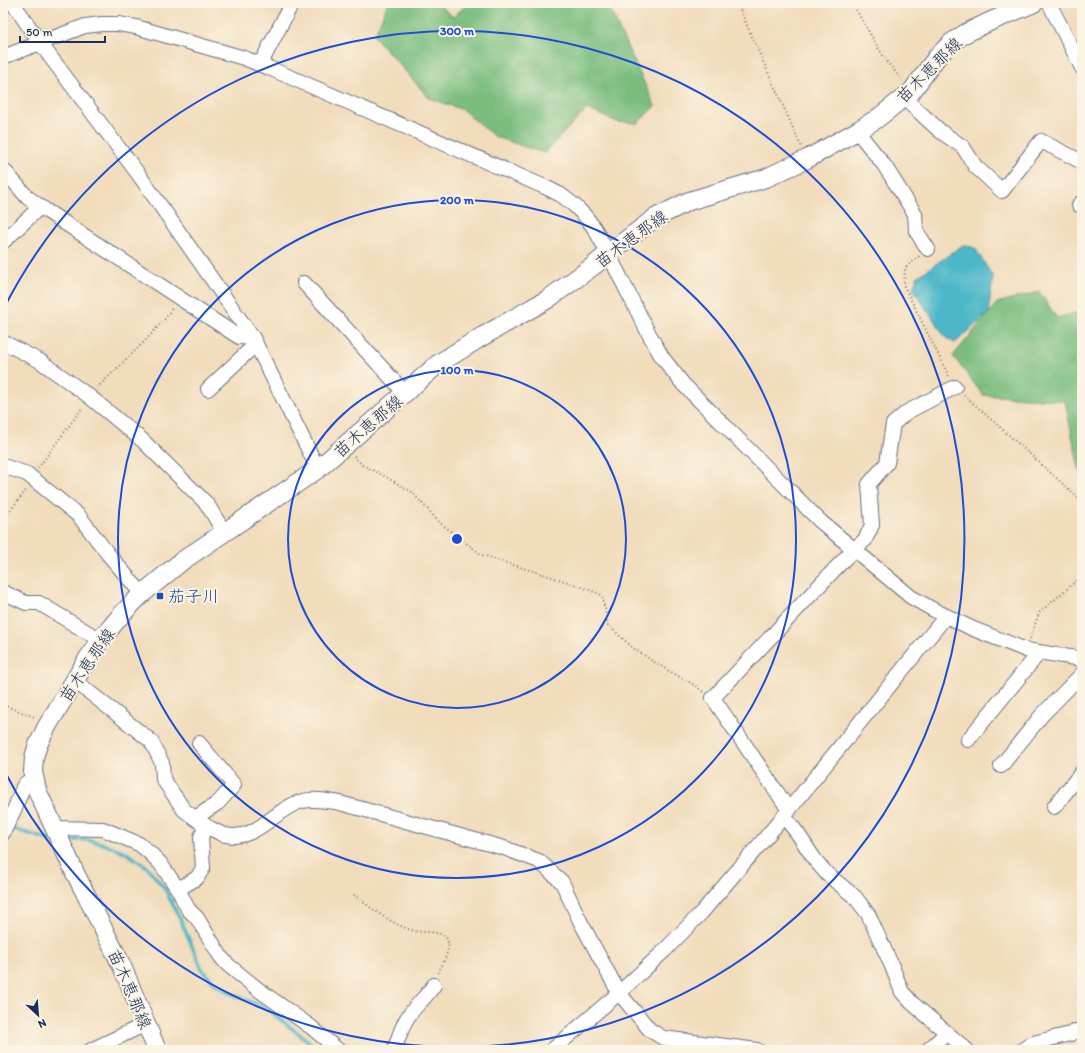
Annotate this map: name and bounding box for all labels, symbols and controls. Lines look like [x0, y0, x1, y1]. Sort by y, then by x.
scale bar [20, 18, 105, 44]
text: 300 m [440, 24, 475, 38]
text: 50 m [26, 25, 52, 39]
street label: 苗木恵那線 [892, 33, 966, 107]
text: 200 m [440, 193, 475, 207]
street label: 苗木恵那線 [591, 206, 671, 272]
text: 100 m [440, 363, 474, 377]
street label: 苗木恵那線 [329, 391, 407, 461]
centre of rings [450, 532, 464, 546]
place label: 茄子川 [168, 586, 219, 606]
marker: 茄子川 [155, 591, 165, 601]
street label: 苗木恵那線 [55, 624, 119, 706]
street label: 苗木恵那線 [104, 946, 156, 1032]
north arrow [18, 995, 58, 1035]
text: N [36, 1016, 48, 1031]

